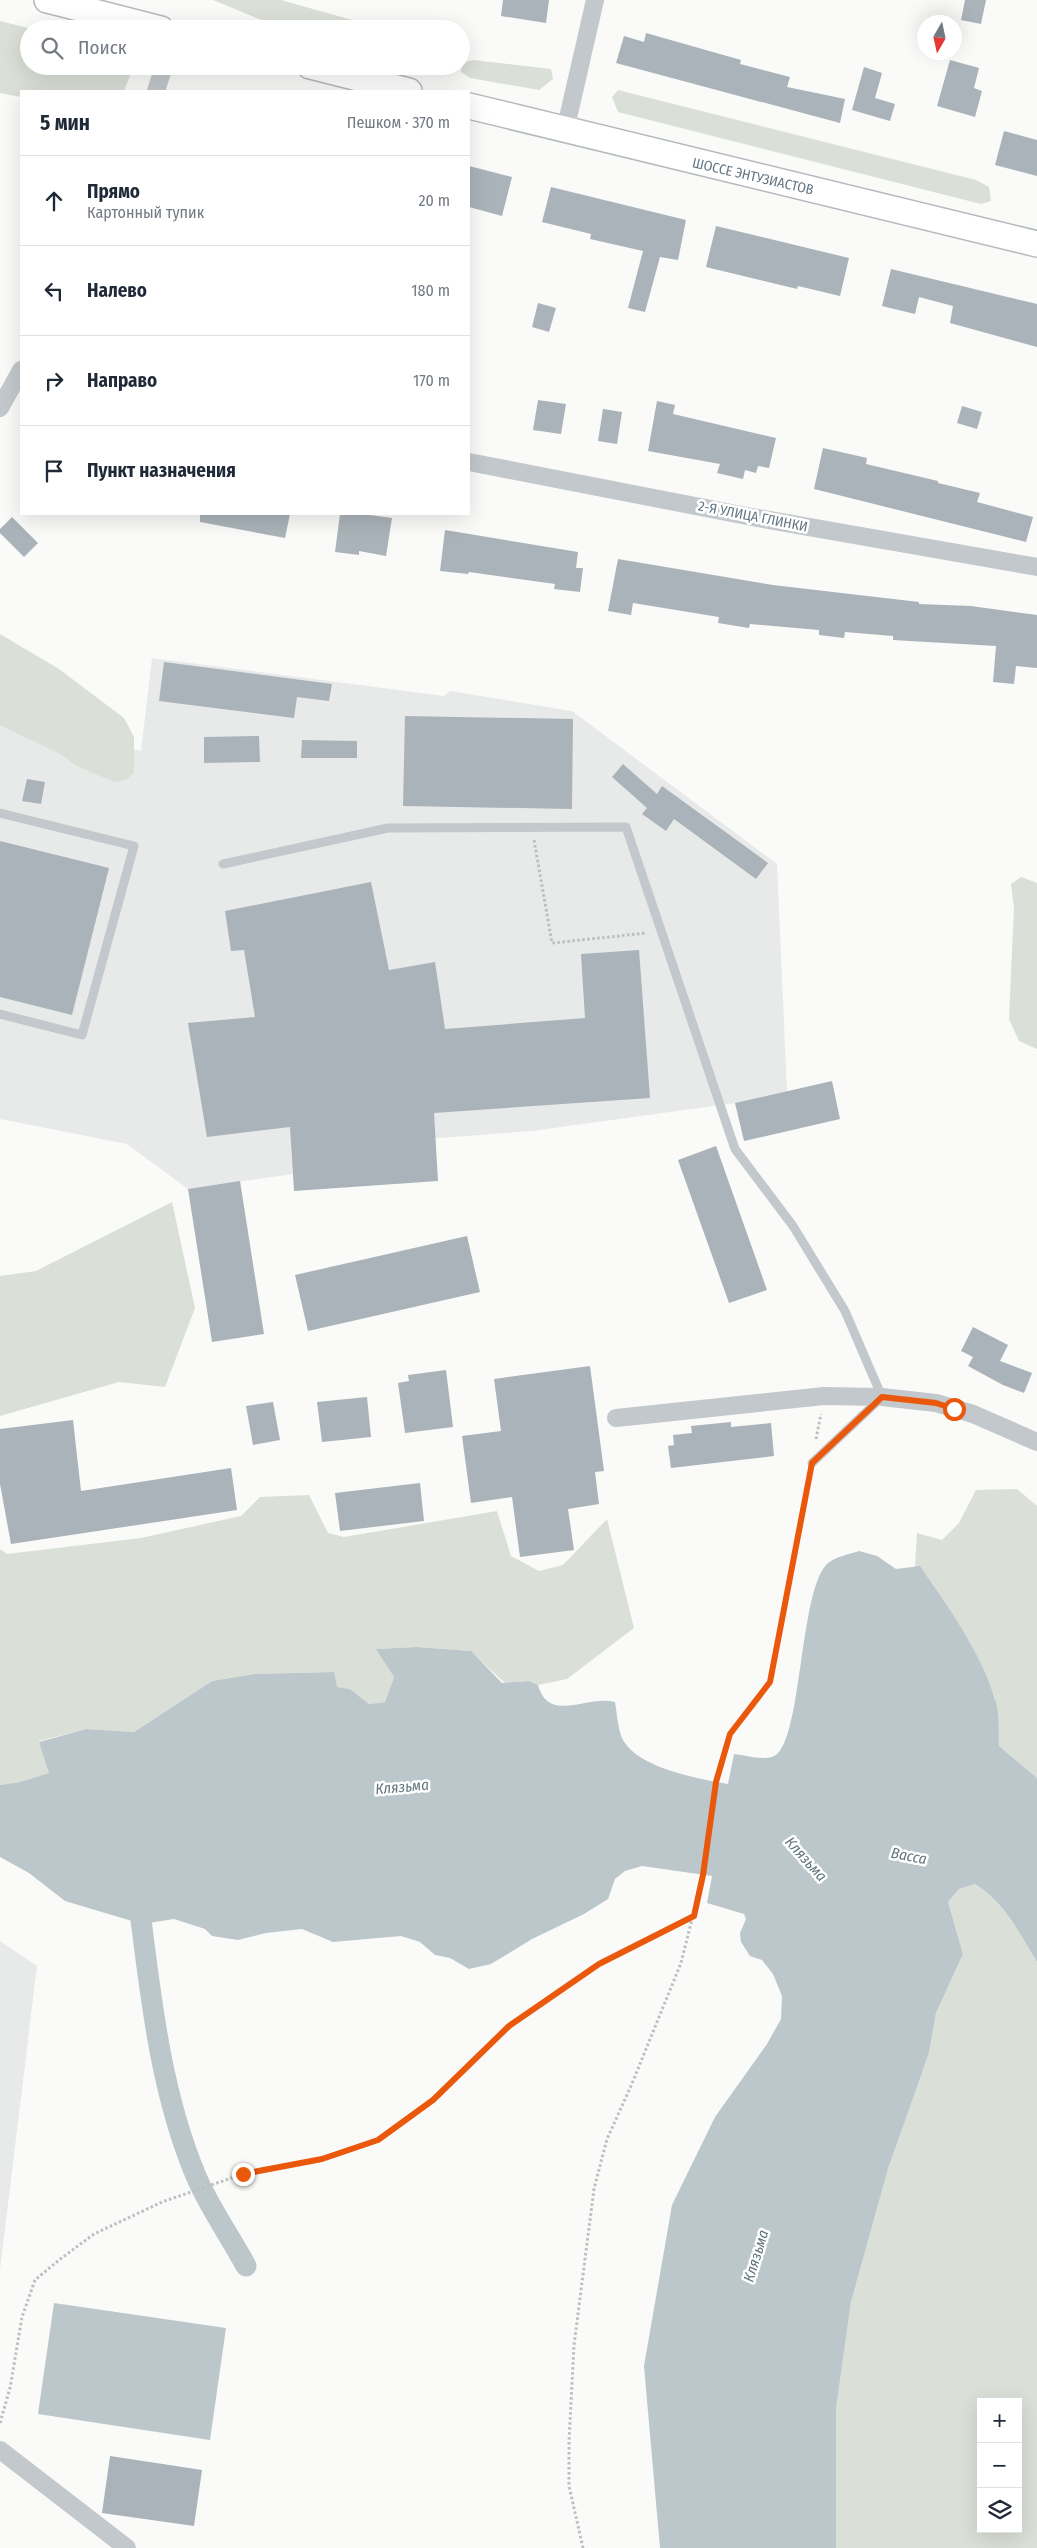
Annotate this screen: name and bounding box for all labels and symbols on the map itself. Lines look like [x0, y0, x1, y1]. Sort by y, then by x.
north arrow [917, 15, 962, 60]
street label: ШОССЕ ЭНТУЗИАСТОВ [691, 154, 816, 199]
street label: 2-Я УЛИЦА ГЛИНКИ [697, 498, 809, 535]
route start [943, 1398, 966, 1421]
water label: Клязьма [374, 1776, 430, 1798]
water label: Клязьма [781, 1833, 831, 1885]
water label: Васса [890, 1844, 929, 1868]
route end [232, 2163, 255, 2186]
water label: Клязьма [740, 2228, 773, 2284]

